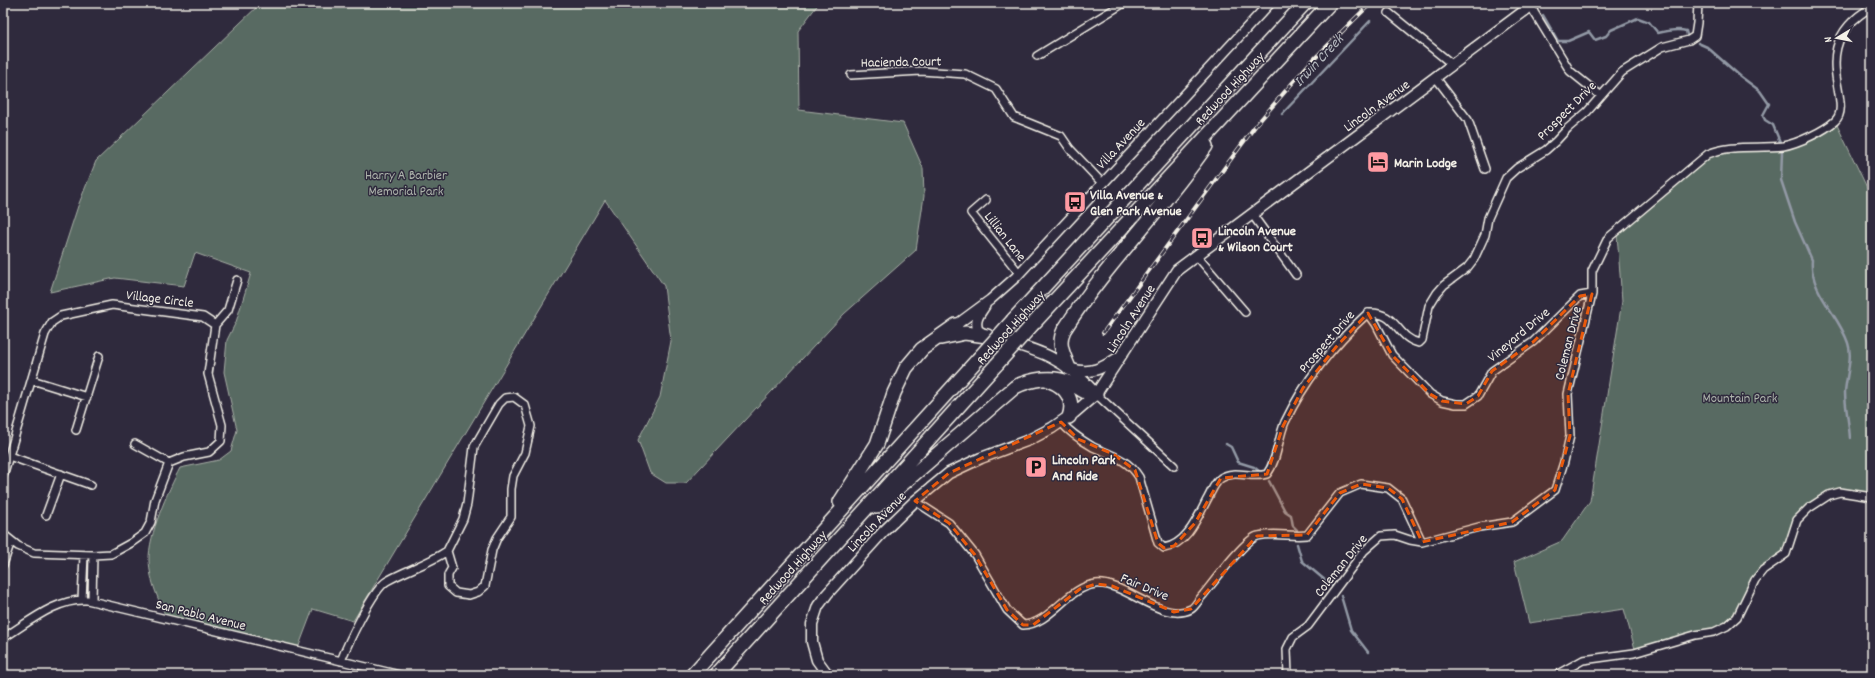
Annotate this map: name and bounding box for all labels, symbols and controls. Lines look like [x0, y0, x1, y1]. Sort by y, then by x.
north arrow [1817, 18, 1857, 58]
water label: Irwin Creek [1289, 29, 1351, 93]
text: N [1821, 35, 1837, 43]
street label: Redwood Highway [1191, 48, 1270, 131]
street label: Hacienda Court [861, 52, 941, 74]
street label: Lincoln Avenue [1340, 76, 1415, 138]
street label: Prospect Drive [1533, 77, 1602, 146]
street label: Villa Avenue [1092, 114, 1151, 175]
hotel icon: Marin Lodge [1365, 149, 1391, 175]
place label: Marin Lodge [1394, 154, 1457, 174]
park label: Harry A Barbier Memorial Park [365, 166, 448, 202]
place label: Villa Avenue & Glen Park Avenue [1090, 186, 1182, 222]
bus stop icon: Villa Avenue & Glen Park Avenue [1062, 189, 1088, 215]
street label: Lillian Lane [978, 208, 1030, 267]
place label: Lincoln Avenue & Wilson Court [1218, 222, 1296, 258]
bus stop icon: Lincoln Avenue & Wilson Court [1189, 225, 1215, 251]
street label: Lincoln Avenue [1102, 281, 1161, 357]
street label: Village Circle [125, 286, 195, 314]
street label: Redwood Highway [972, 286, 1051, 370]
street label: Vineyard Drive [1484, 303, 1555, 368]
street label: Coleman Drive [1550, 304, 1588, 383]
street label: Prospect Drive [1295, 307, 1360, 378]
park label: Mountain Park [1703, 389, 1778, 409]
place label: Lincoln Park And Ride [1052, 451, 1116, 487]
parking icon: Lincoln Park And Ride [1023, 454, 1049, 480]
street label: Lincoln Avenue [843, 487, 912, 557]
street label: Redwood Highway [754, 526, 833, 610]
street label: Coleman Drive [1310, 531, 1373, 602]
street label: Fair Drive [1117, 569, 1171, 607]
street label: San Pablo Avenue [153, 595, 248, 637]

